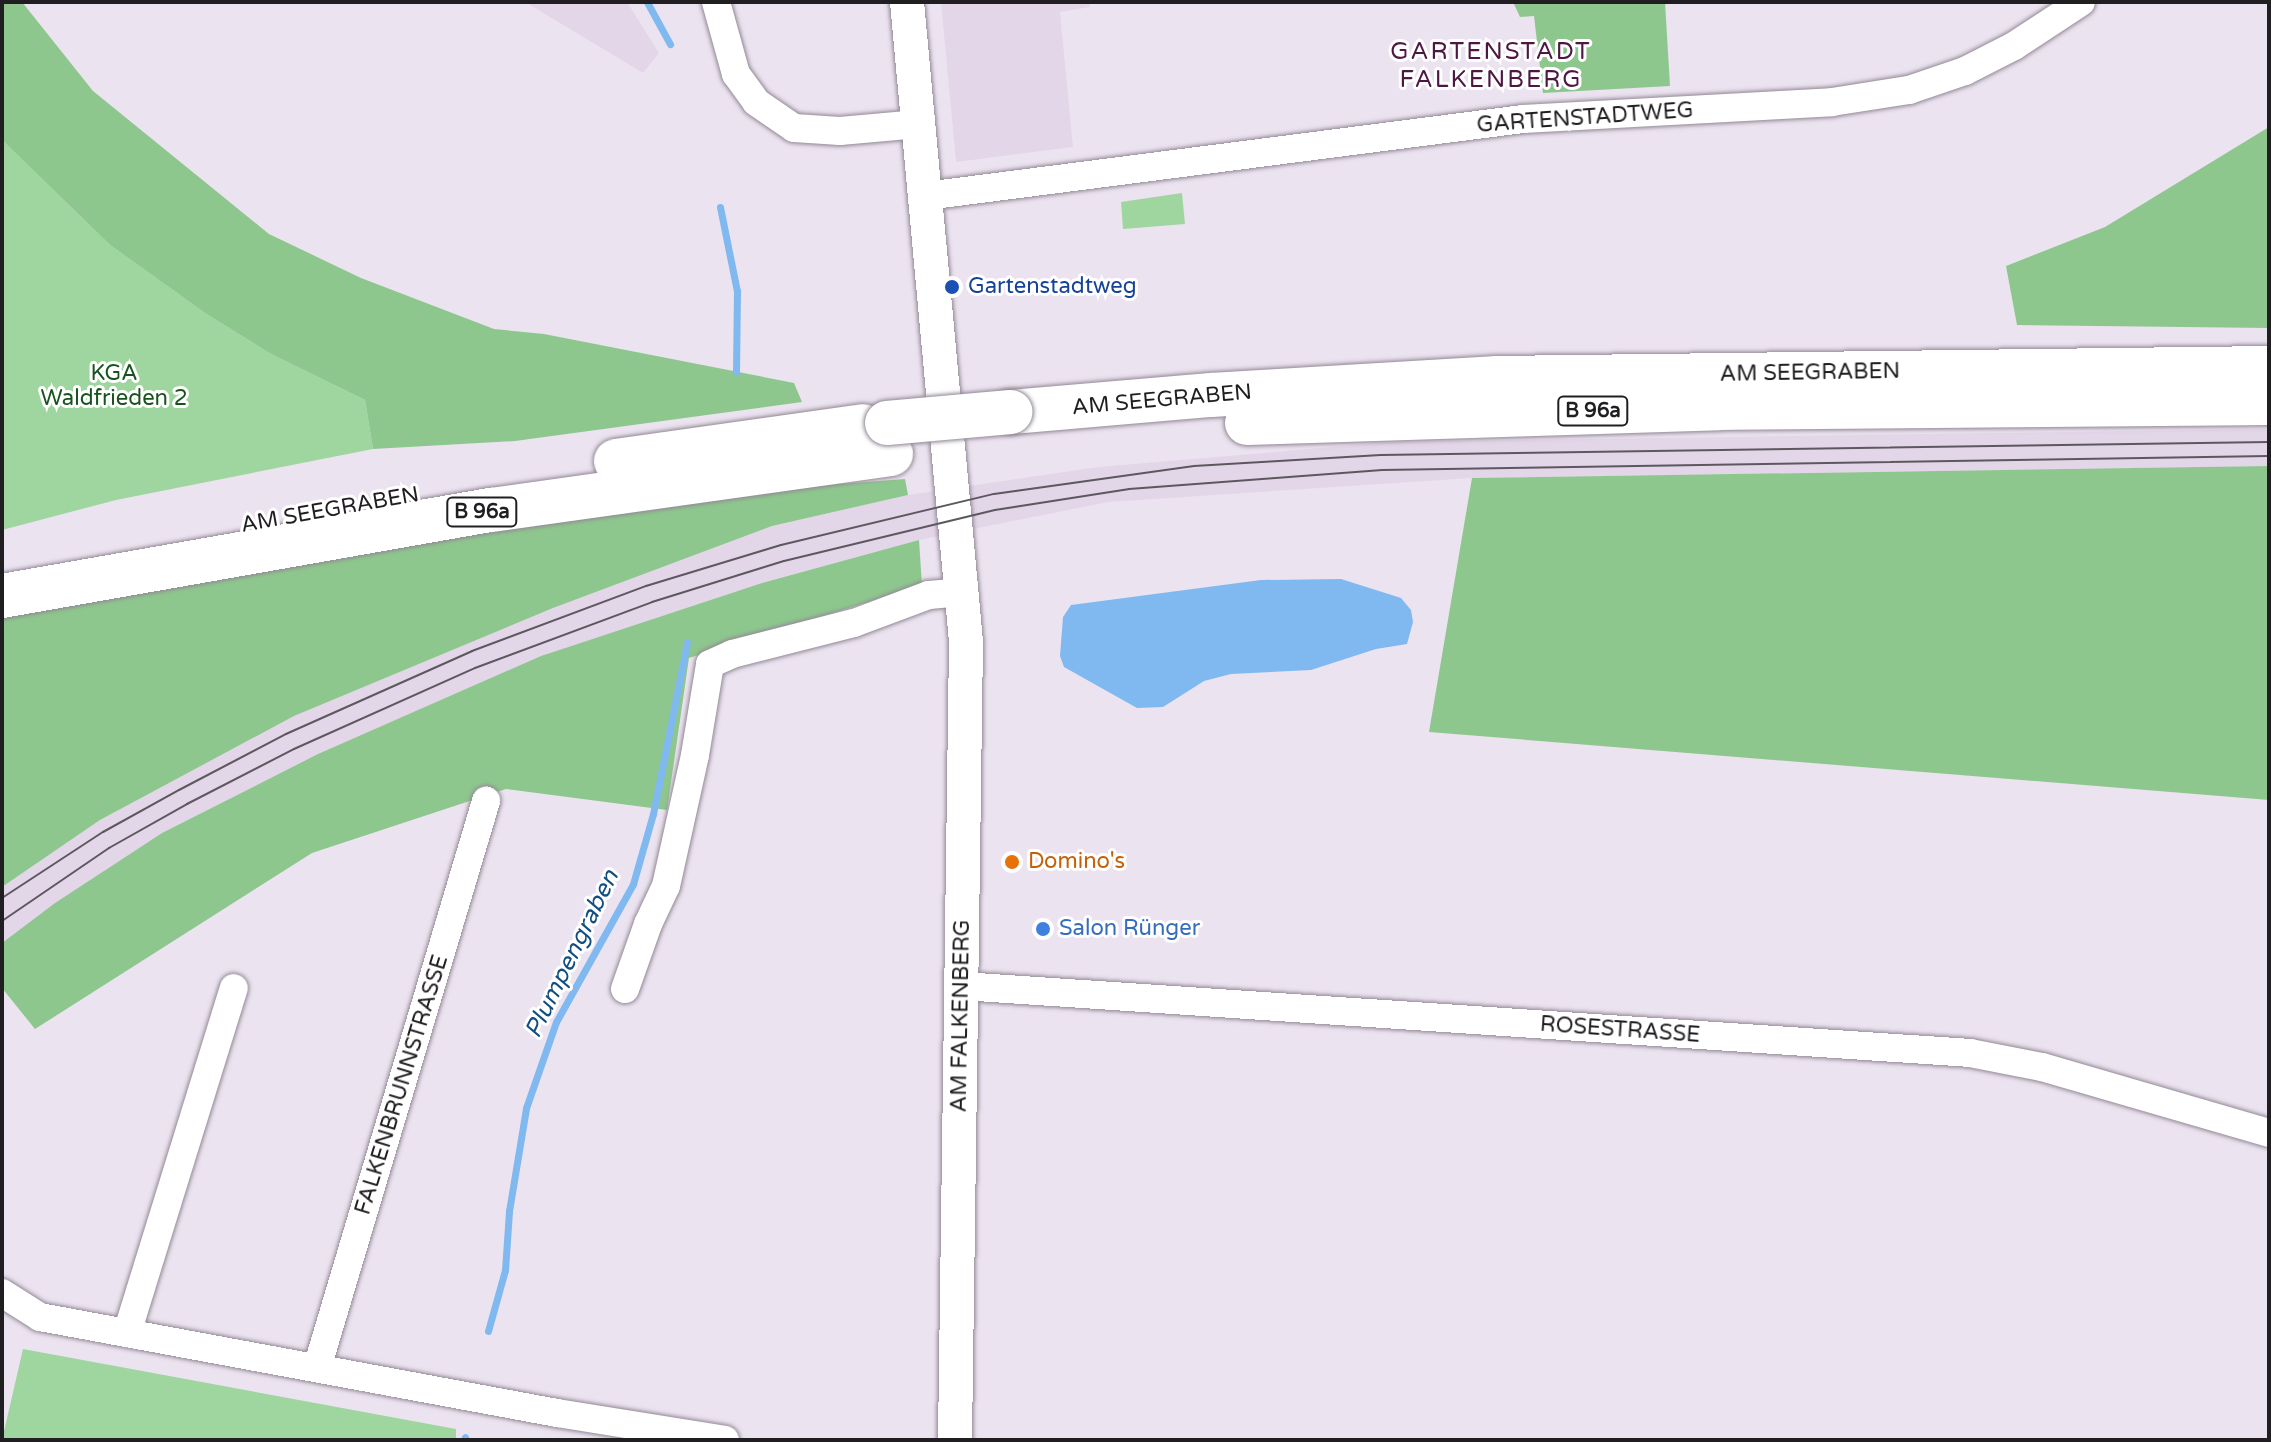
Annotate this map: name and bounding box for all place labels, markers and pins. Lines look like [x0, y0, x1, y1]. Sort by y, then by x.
place label: Gartenstadtweg [968, 274, 1137, 300]
marker: Gartenstadtweg [943, 278, 961, 296]
place label: Domino's [1028, 849, 1125, 875]
marker: Domino's [1003, 853, 1021, 871]
place label: Salon Rünger [1059, 916, 1200, 942]
marker: Salon Rünger [1034, 920, 1052, 938]

